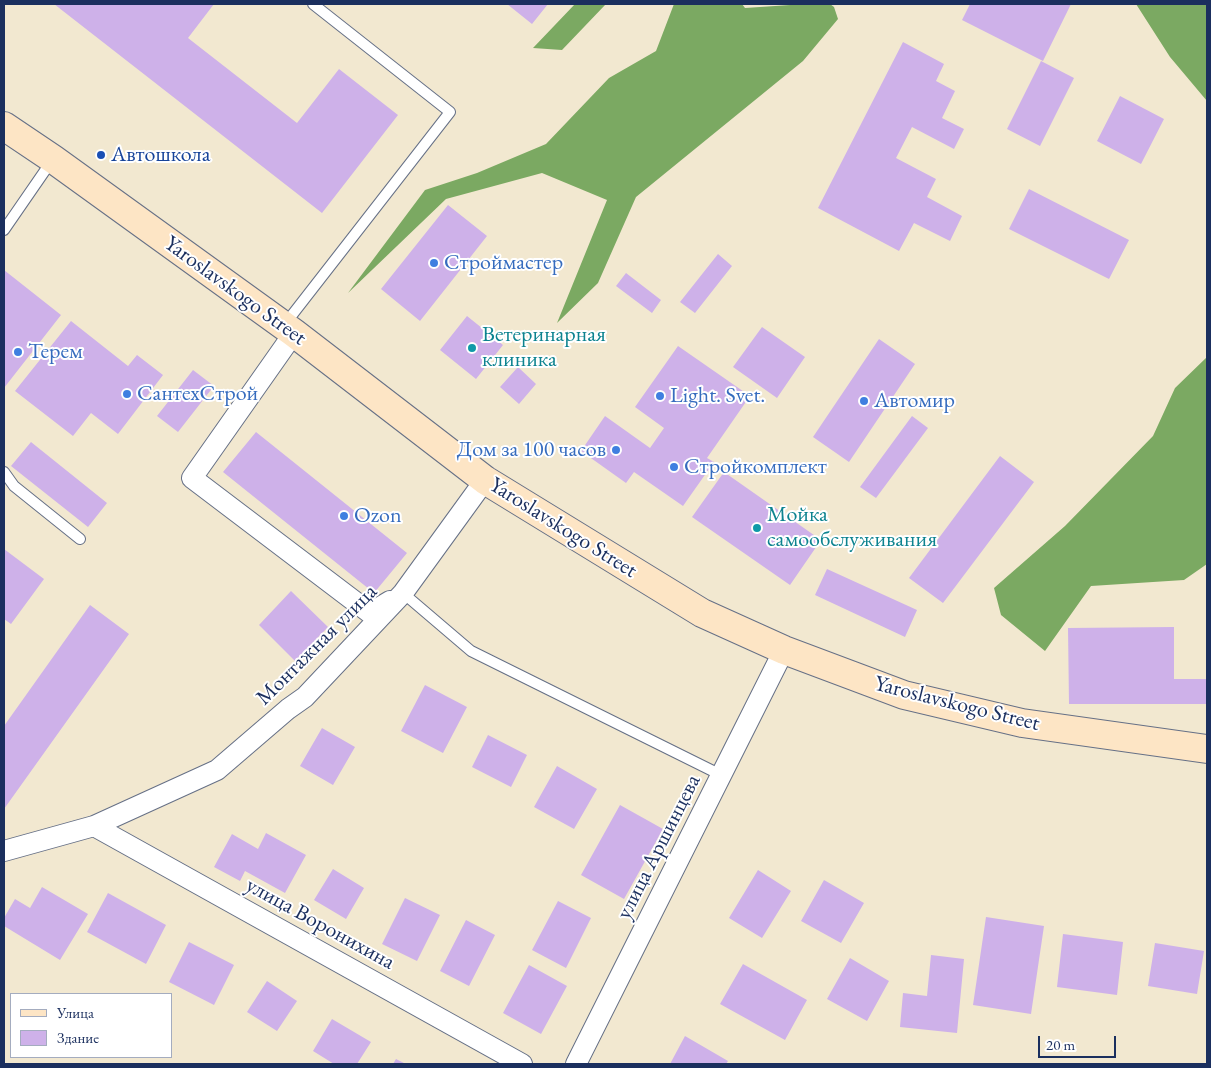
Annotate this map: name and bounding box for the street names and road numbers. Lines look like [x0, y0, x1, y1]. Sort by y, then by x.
street label: Yaroslavskogo Street [159, 231, 311, 351]
street label: Yaroslavskogo Street [484, 472, 642, 584]
street label: Монтажная улица [251, 579, 383, 711]
street label: Yaroslavskogo Street [872, 671, 1042, 737]
street label: улица Аршинцева [611, 770, 707, 924]
street label: улица Воронихина [241, 872, 399, 976]

